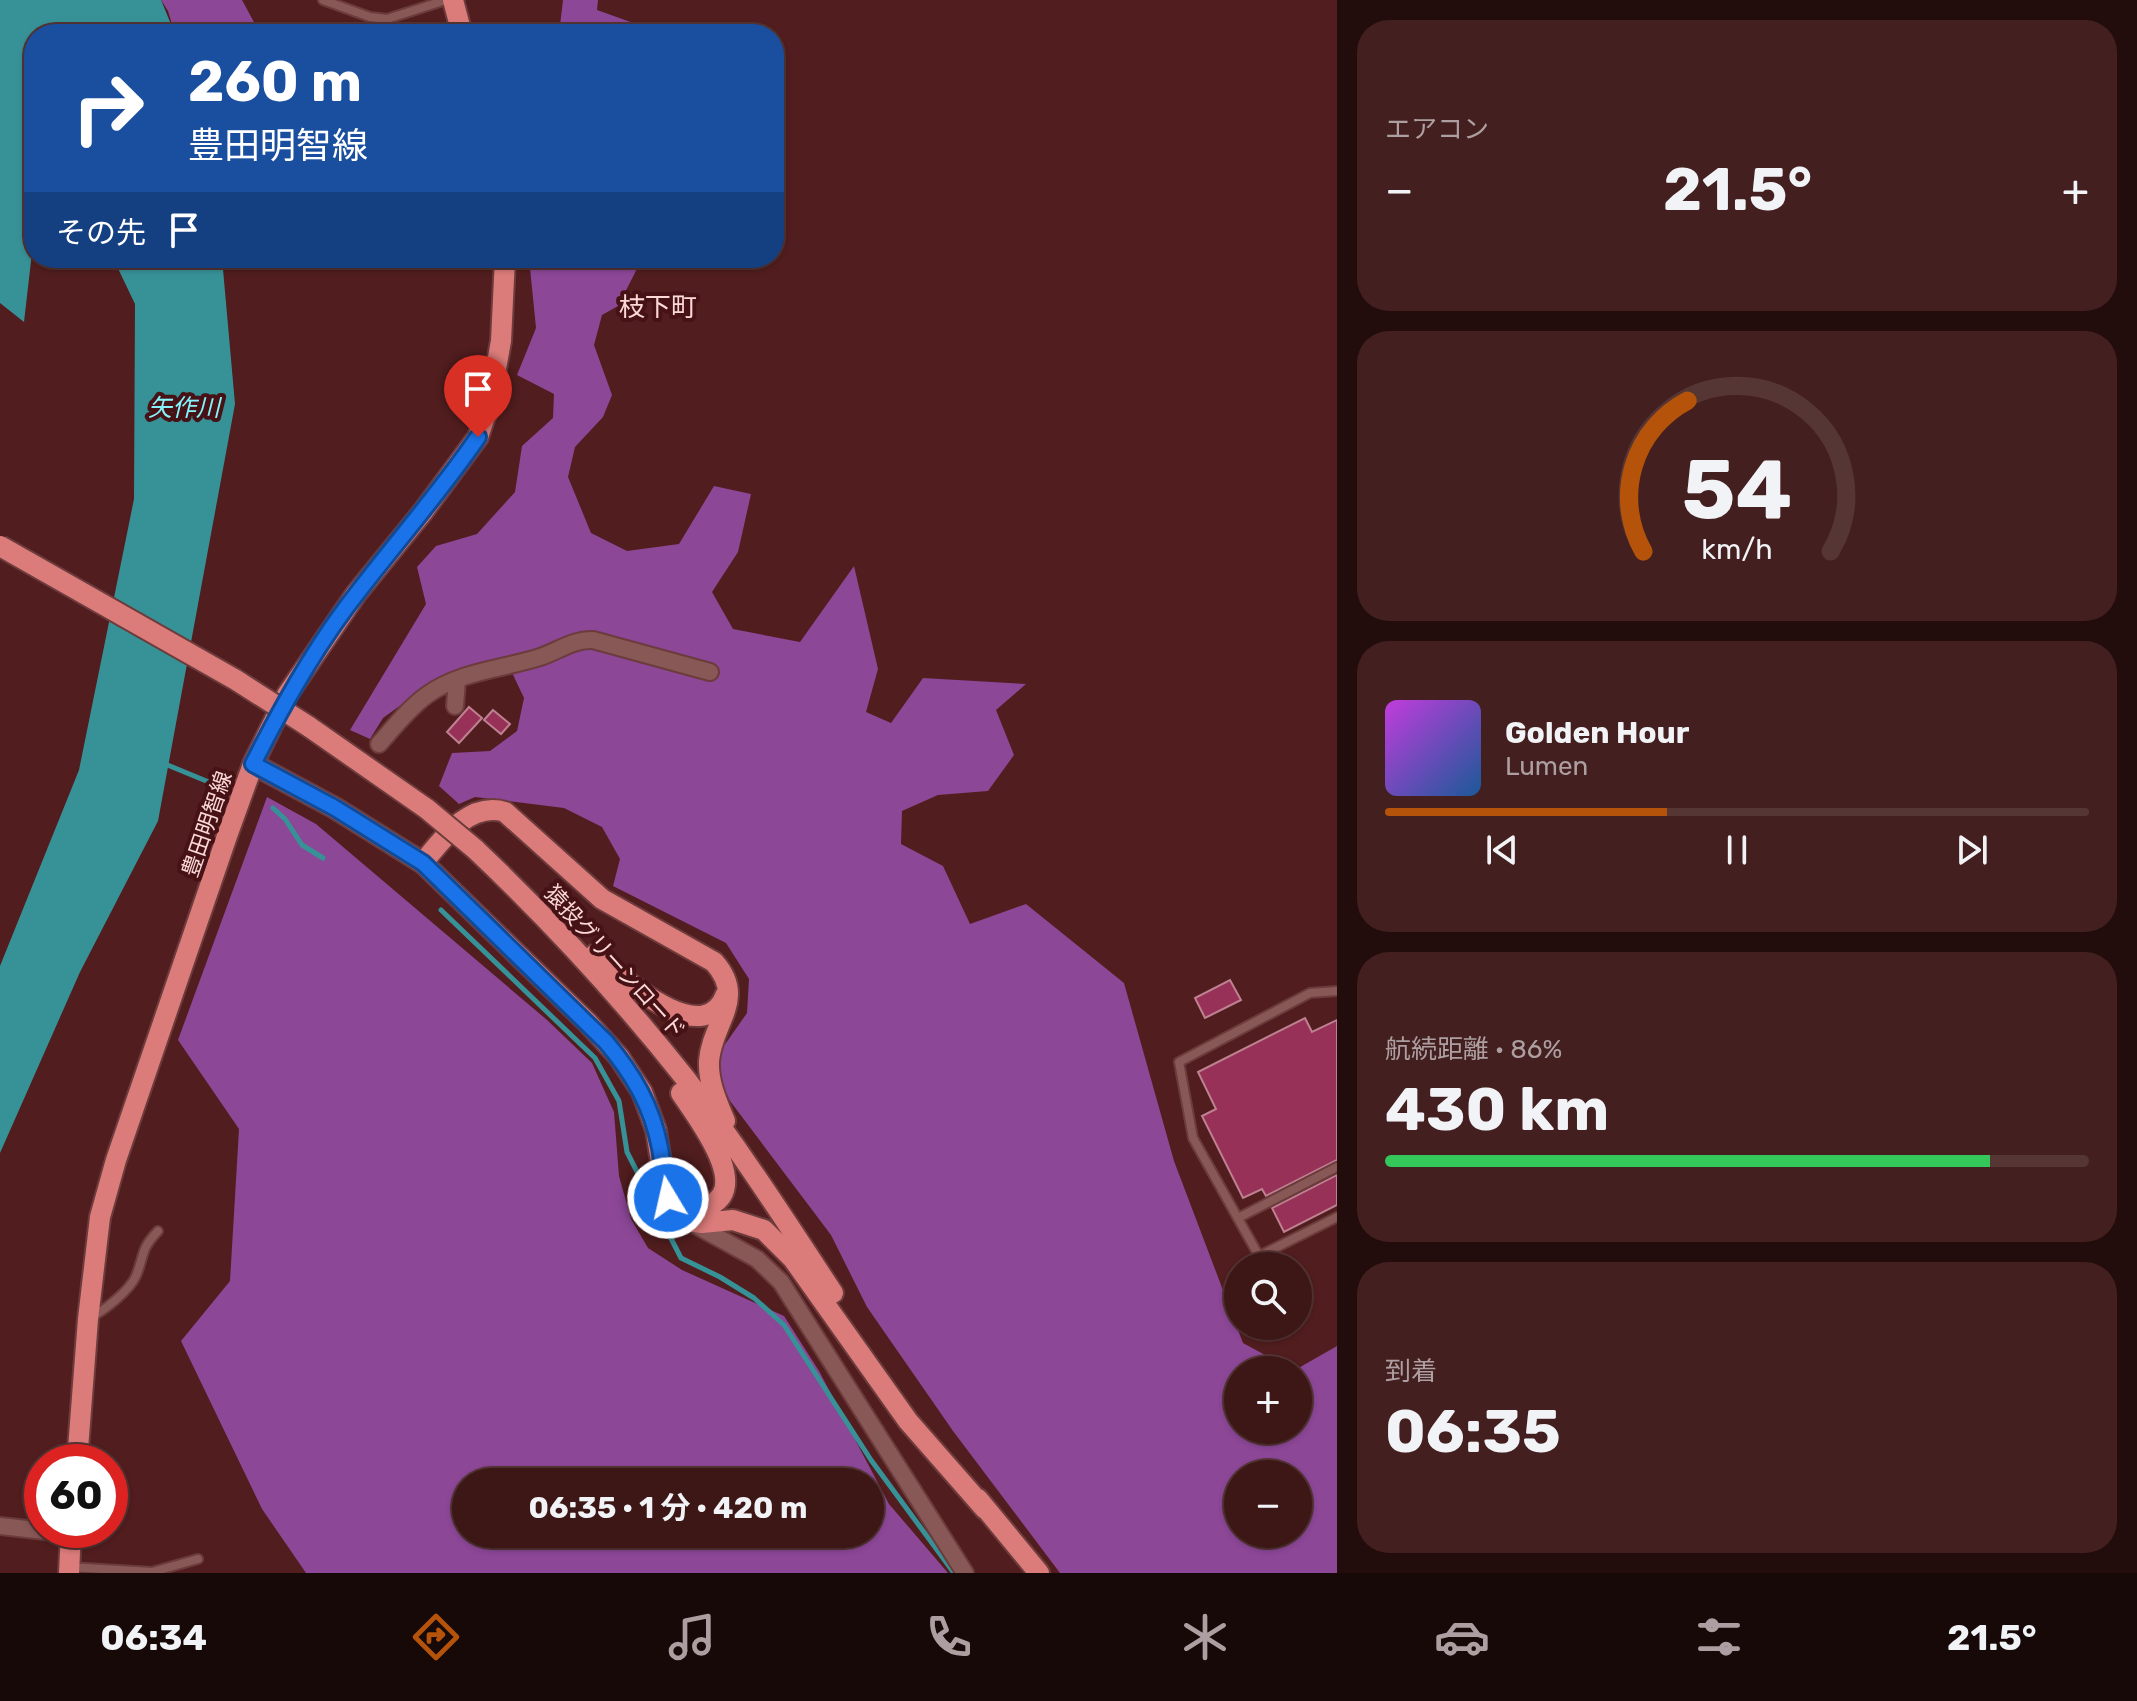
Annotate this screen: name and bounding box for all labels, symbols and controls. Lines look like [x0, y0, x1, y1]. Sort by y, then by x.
text: 260 m [188, 49, 362, 115]
icon: right [56, 56, 160, 160]
text: エアコン [1385, 114, 1489, 145]
text: 豊田明智線 [188, 124, 368, 167]
text: 21.5° [1663, 154, 1812, 225]
text: − [1385, 164, 1414, 216]
text: + [2062, 164, 2089, 216]
icon: arrive [162, 208, 206, 252]
text: その先 [56, 215, 146, 251]
district label: 枝下町 [619, 292, 697, 323]
pin [444, 355, 512, 437]
icon: arrive [456, 367, 500, 411]
water label: 矢作川 [148, 394, 223, 422]
text: 54 [1682, 439, 1792, 538]
text: km/h [1701, 532, 1773, 566]
text: Golden Hour [1505, 715, 1689, 751]
text: Lumen [1505, 751, 1588, 782]
street label: 豊田明智線 [176, 768, 238, 880]
icon: previous [1480, 828, 1524, 872]
icon: pause [1715, 828, 1759, 872]
icon: next [1950, 828, 1994, 872]
street label: 猿投グリーンロード [539, 880, 691, 1044]
text: 航続距離 · 86% [1385, 1034, 1562, 1065]
text: 430 km [1385, 1074, 1609, 1145]
position arrow [626, 1156, 710, 1240]
map controls [1224, 1252, 1312, 1548]
button: search [1224, 1252, 1312, 1340]
button: + [1224, 1356, 1312, 1444]
text: 到着 [1385, 1356, 1437, 1387]
text: 06:35 [1385, 1396, 1561, 1467]
speed limit sign: 60 [24, 1444, 128, 1548]
button: − [1224, 1460, 1312, 1548]
text: 06:35 · 1 分 · 420 m [529, 1490, 807, 1526]
icon: directions [408, 1609, 464, 1665]
icon: music [664, 1609, 720, 1665]
icon: phone [921, 1609, 977, 1665]
icon: climate [1177, 1609, 1233, 1665]
icon: car [1434, 1609, 1490, 1665]
icon: filters [1691, 1609, 1747, 1665]
text: 06:34 [100, 1616, 207, 1659]
text: 21.5° [1947, 1616, 2037, 1659]

